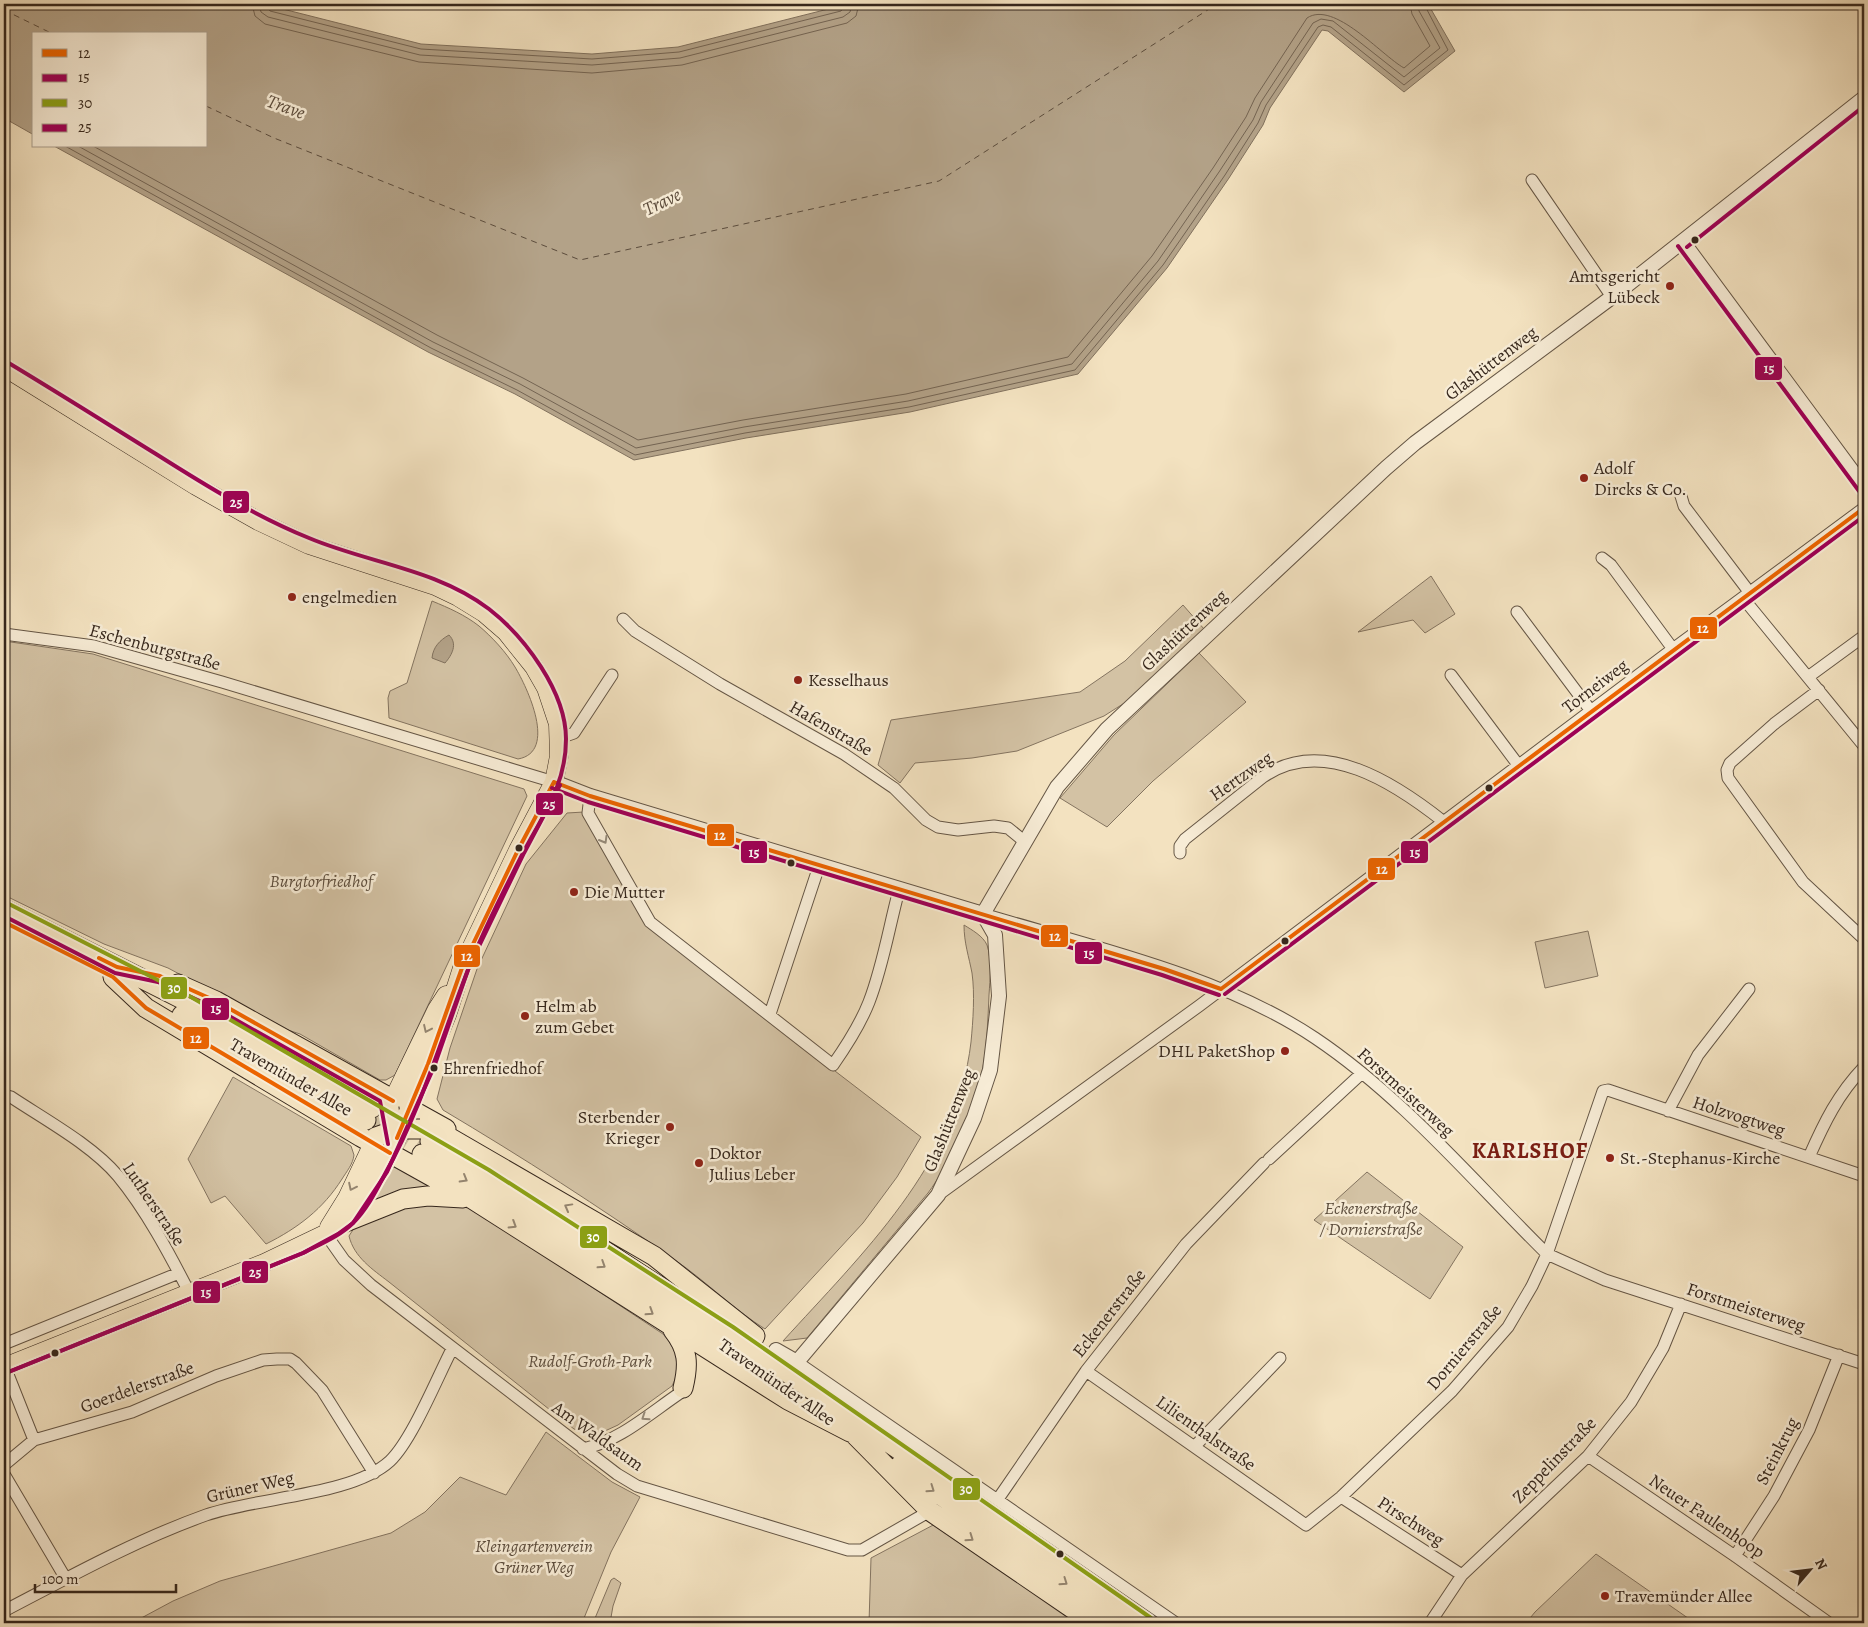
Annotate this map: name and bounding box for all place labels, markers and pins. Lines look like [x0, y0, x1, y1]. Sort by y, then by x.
unlabelled marker [1690, 235, 1700, 245]
place label: Amtsgericht Lübeck [1568, 264, 1660, 309]
marker: Amtsgericht Lübeck [1664, 280, 1676, 292]
place label: Adolf Dircks & Co. [1593, 456, 1687, 501]
marker: Adolf Dircks & Co. [1578, 472, 1590, 484]
place label: engelmedien [302, 585, 397, 609]
marker: engelmedien [286, 591, 298, 603]
place label: Kesselhaus [808, 668, 889, 692]
marker: Kesselhaus [792, 674, 804, 686]
unlabelled marker [1484, 783, 1494, 793]
unlabelled marker [514, 843, 524, 853]
unlabelled marker [786, 858, 796, 868]
place label: Die Mutter [584, 880, 665, 904]
marker: Die Mutter [568, 886, 580, 898]
unlabelled marker [1280, 936, 1290, 946]
place label: Helm ab zum Gebet [535, 994, 614, 1039]
marker: Helm ab zum Gebet [519, 1010, 531, 1022]
place label: DHL PaketShop [1158, 1039, 1275, 1063]
marker: DHL PaketShop [1279, 1045, 1291, 1057]
place label: Ehrenfriedhof [443, 1057, 545, 1080]
marker: Ehrenfriedhof [429, 1063, 439, 1073]
place label: Sterbender Krieger [578, 1105, 660, 1150]
marker: Sterbender Krieger [664, 1121, 676, 1133]
place label: Doktor Julius Leber [709, 1141, 795, 1186]
place label: St.-Stephanus-Kirche [1620, 1146, 1780, 1170]
marker: St.-Stephanus-Kirche [1604, 1152, 1616, 1164]
marker: Doktor Julius Leber [693, 1157, 705, 1169]
unlabelled marker [50, 1348, 60, 1358]
unlabelled marker [1055, 1549, 1065, 1559]
place label: Travemünder Allee [1615, 1584, 1753, 1608]
marker: Travemünder Allee [1599, 1590, 1611, 1602]

